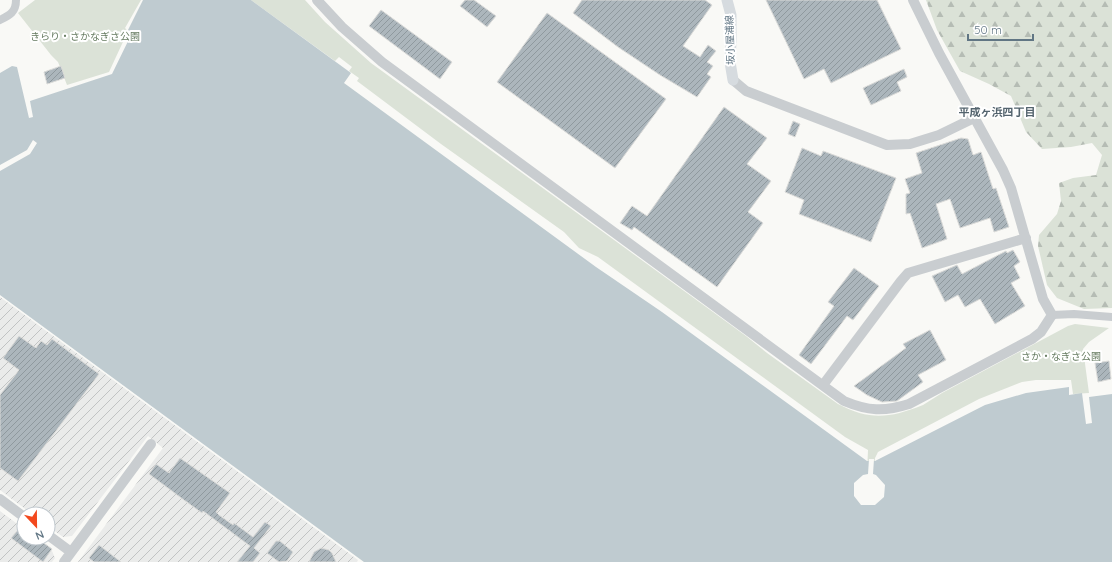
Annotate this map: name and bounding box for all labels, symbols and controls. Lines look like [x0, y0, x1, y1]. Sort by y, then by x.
street label: 坂小屋浦線 [723, 15, 737, 65]
scale bar [968, 16, 1033, 42]
text: 50 m [974, 22, 1002, 37]
park label: きらり・さかなぎさ公園 [30, 30, 140, 43]
district label: 平成ヶ浜四丁目 [959, 105, 1036, 119]
park label: さか・なぎさ公園 [1021, 350, 1101, 363]
north arrow [16, 506, 56, 546]
text: N [33, 527, 46, 543]

